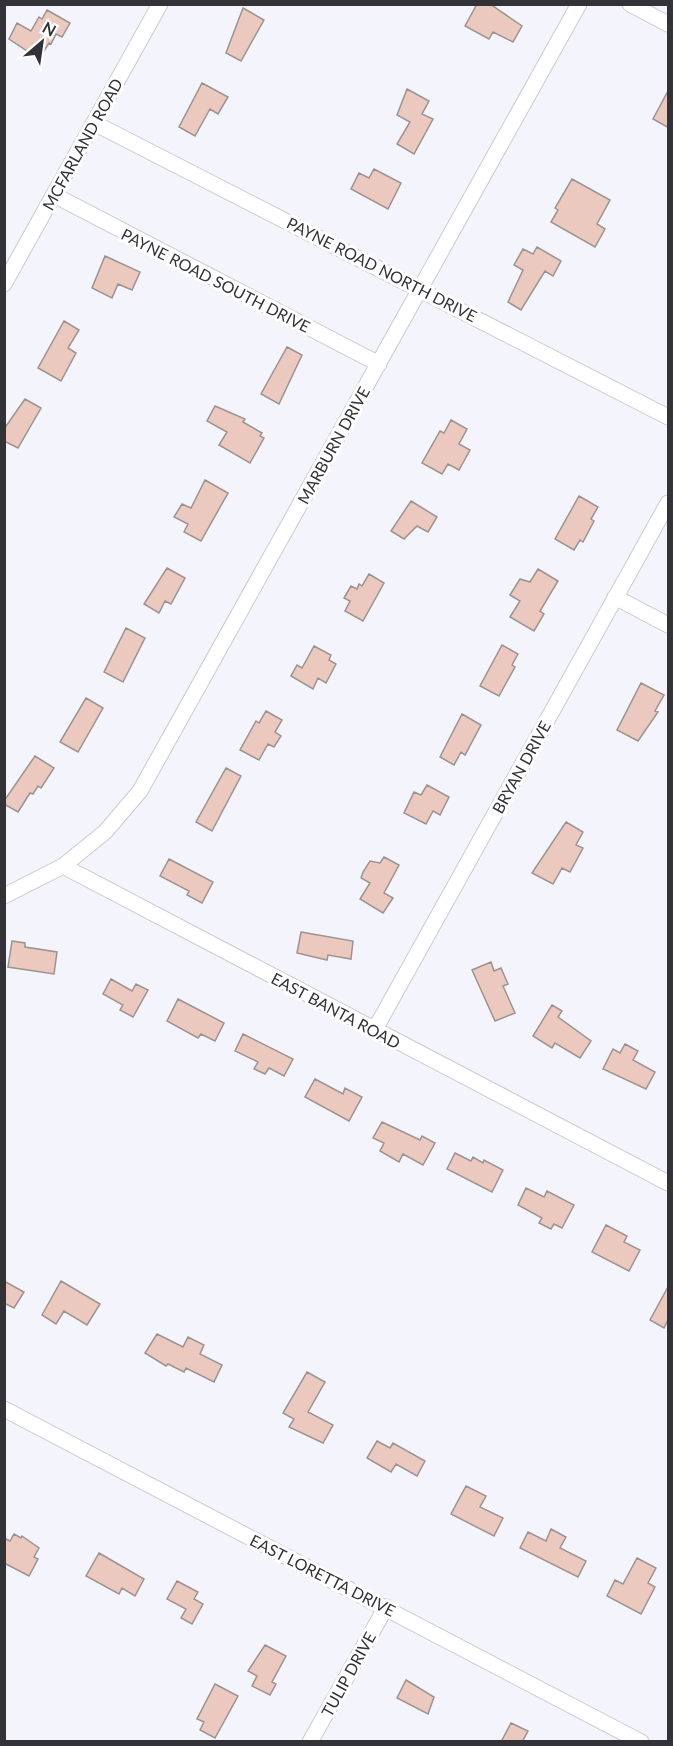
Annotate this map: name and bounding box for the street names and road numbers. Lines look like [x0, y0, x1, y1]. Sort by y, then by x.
street label: MCFARLAND ROAD [38, 75, 126, 213]
street label: PAYNE ROAD NORTH DRIVE [284, 213, 480, 325]
street label: PAYNE ROAD SOUTH DRIVE [118, 224, 314, 336]
street label: MARBURN DRIVE [293, 383, 373, 507]
street label: BRYAN DRIVE [488, 717, 554, 817]
street label: EAST BANTA ROAD [268, 968, 404, 1052]
street label: EAST LORETTA DRIVE [247, 1530, 399, 1620]
street label: TULIP DRIVE [317, 1628, 379, 1720]

